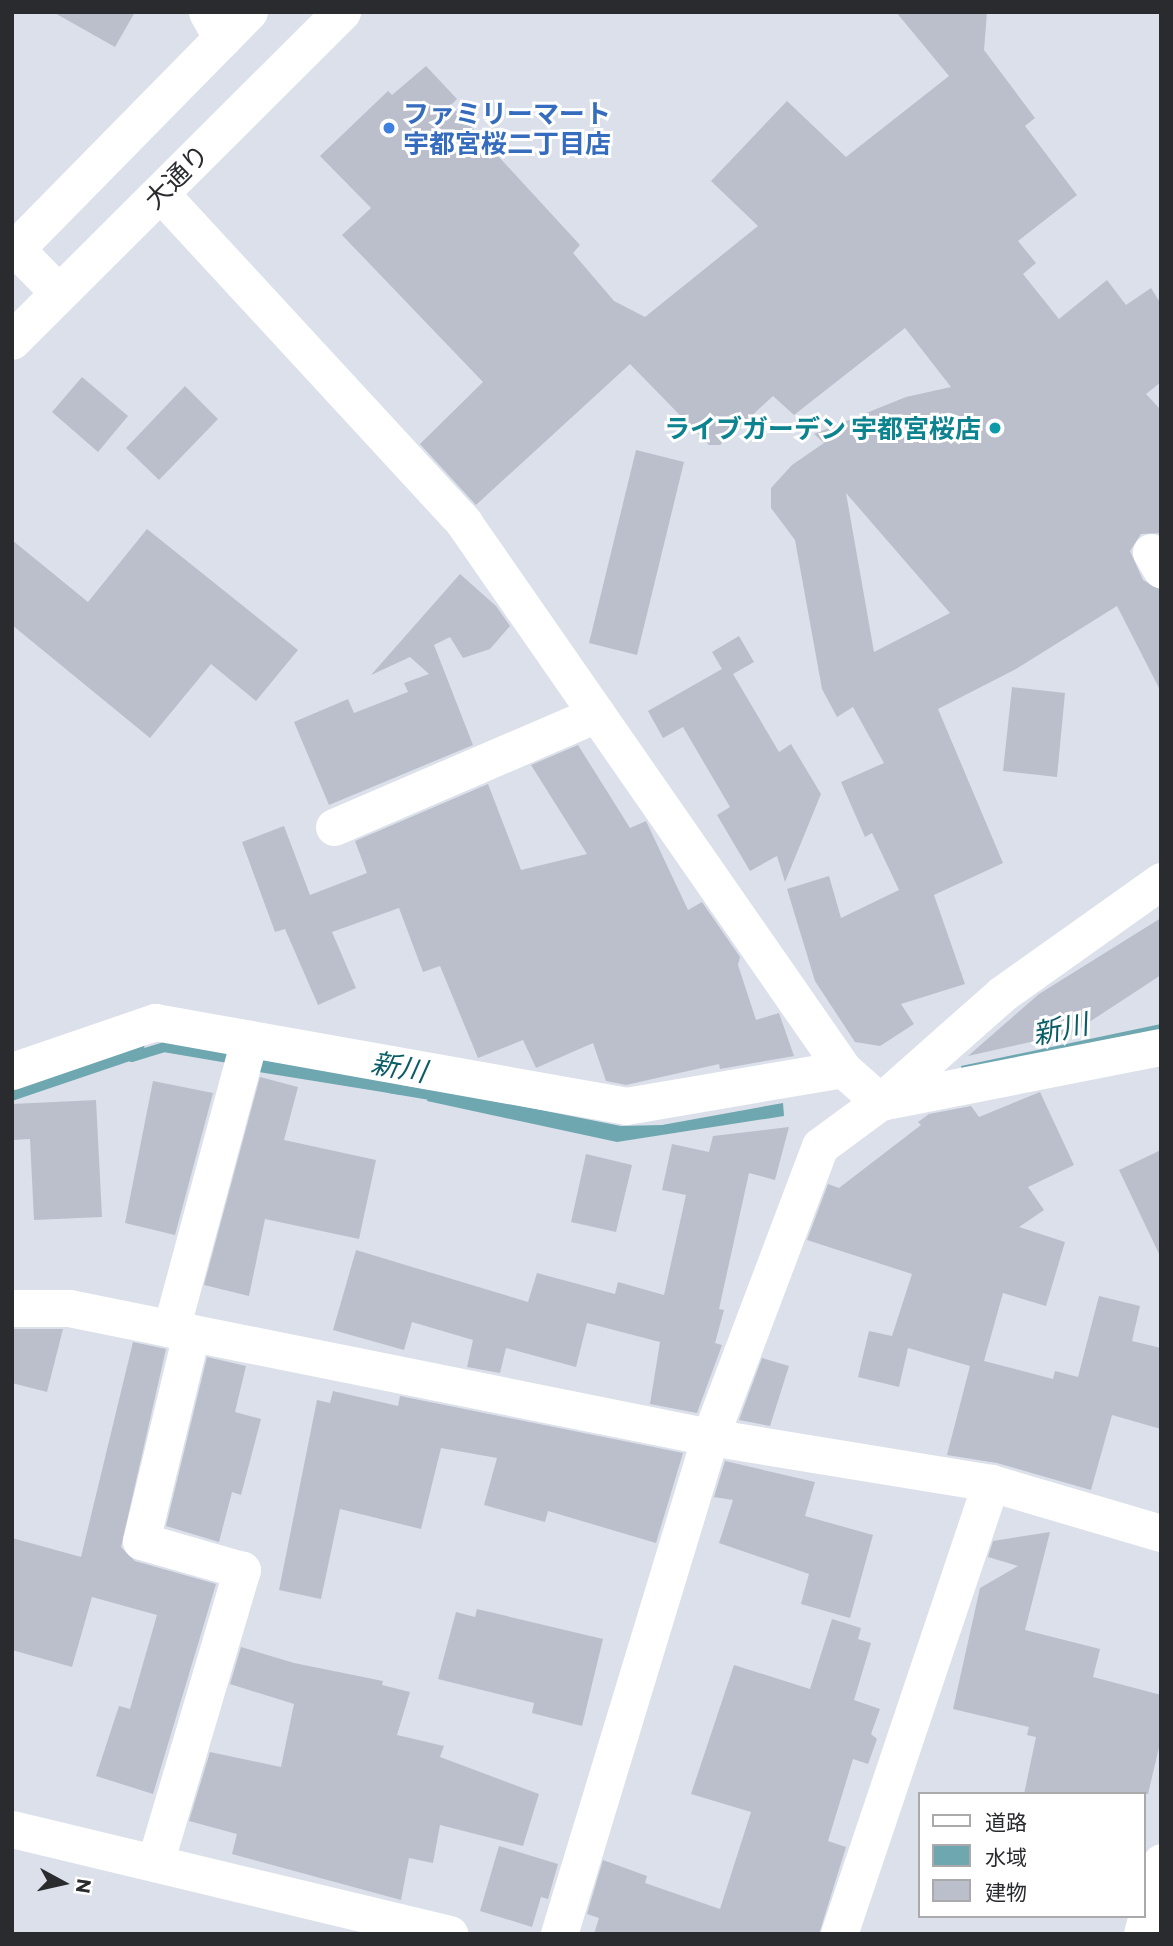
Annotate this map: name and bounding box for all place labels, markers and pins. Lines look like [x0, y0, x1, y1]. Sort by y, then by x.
place label: ファミリーマート 宇都宮桜二丁目店 [403, 97, 611, 158]
marker: ファミリーマート 宇都宮桜二丁目店 [381, 120, 397, 136]
place label: ライブガーデン 宇都宮桜店 [664, 412, 981, 444]
marker: ライブガーデン 宇都宮桜店 [987, 420, 1003, 436]

